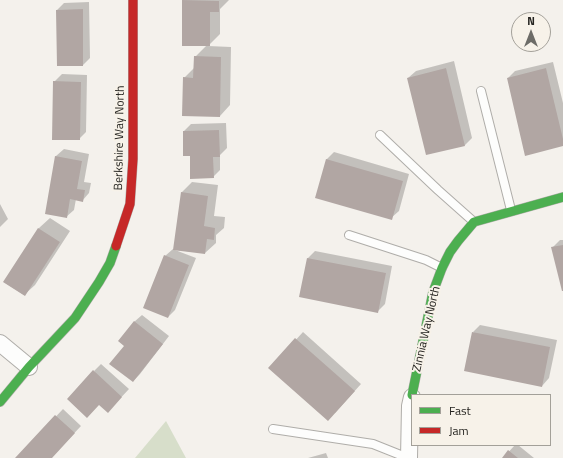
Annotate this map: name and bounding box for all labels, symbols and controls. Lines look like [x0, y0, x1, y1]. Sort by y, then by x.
north arrow [511, 12, 551, 52]
text: N [527, 13, 535, 29]
street label: Berkshire Way North [112, 85, 128, 191]
street label: Zinnia Way North [410, 285, 444, 373]
legend [411, 394, 551, 446]
text: Fast [449, 401, 471, 420]
text: Jam [449, 421, 469, 440]

